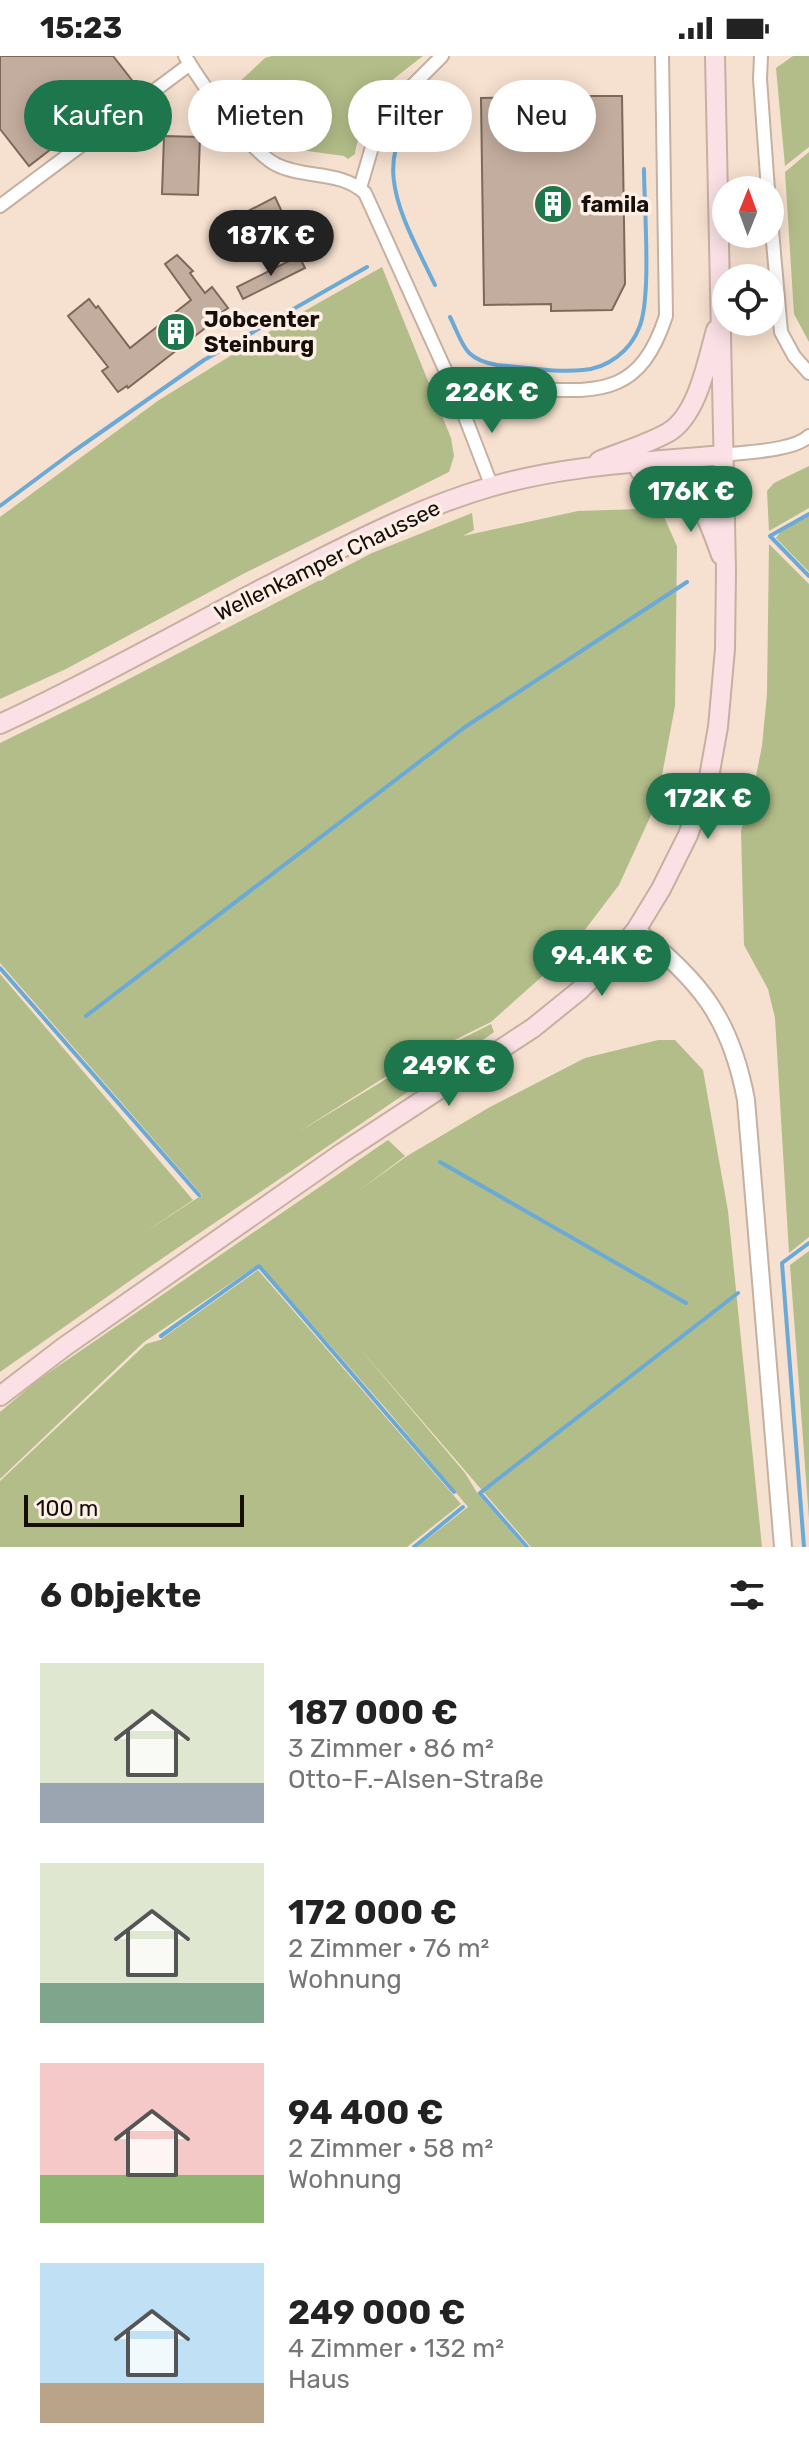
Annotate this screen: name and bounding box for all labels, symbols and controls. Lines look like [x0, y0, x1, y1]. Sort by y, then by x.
text: 15:23 [40, 10, 122, 46]
chip: Kaufen [24, 80, 172, 152]
chip: Mieten [188, 80, 332, 152]
chip: Filter [348, 80, 472, 152]
chip: Neu [488, 80, 596, 152]
north arrow [712, 176, 784, 248]
map controls [712, 176, 784, 336]
building icon: famila [532, 183, 574, 225]
place label: famila [581, 191, 649, 218]
pin: 187K € [206, 210, 336, 278]
text: 187K € [227, 220, 315, 251]
button: locate [712, 264, 784, 336]
place label: Jobcenter Steinburg [204, 306, 320, 358]
building icon: Jobcenter Steinburg [155, 311, 197, 353]
pin: 226K € [427, 367, 557, 435]
text: 226K € [445, 377, 539, 408]
pin: 176K € [626, 466, 756, 534]
text: 176K € [647, 476, 735, 507]
street label: Wellenkamper Chaussee [210, 494, 445, 627]
pin: 172K € [643, 773, 773, 841]
text: 172K € [664, 783, 752, 814]
pin: 94.4K € [528, 930, 676, 998]
text: 94.4K € [551, 940, 653, 971]
pin: 249K € [384, 1040, 514, 1108]
text: 249K € [402, 1050, 496, 1081]
scale bar [24, 1491, 244, 1527]
text: 100 m [36, 1495, 98, 1522]
icon: filters [725, 1573, 769, 1617]
text: 6 Objekte [40, 1575, 202, 1616]
text: 187 000 € [288, 1692, 458, 1733]
icon: home [104, 1695, 200, 1791]
text: 3 Zimmer · 86 m² [288, 1733, 494, 1764]
text: Otto-F.-Alsen-Straße [288, 1764, 544, 1795]
text: 172 000 € [288, 1892, 457, 1933]
icon: home [104, 1895, 200, 1991]
text: 2 Zimmer · 76 m² [288, 1933, 489, 1964]
text: Wohnung [288, 1964, 402, 1995]
text: 94 400 € [288, 2092, 443, 2133]
icon: home [104, 2095, 200, 2191]
text: 2 Zimmer · 58 m² [288, 2133, 493, 2164]
text: Wohnung [288, 2164, 402, 2195]
text: 249 000 € [288, 2292, 465, 2333]
icon: home [104, 2295, 200, 2391]
text: 4 Zimmer · 132 m² [288, 2333, 504, 2364]
text: Haus [288, 2364, 350, 2395]

